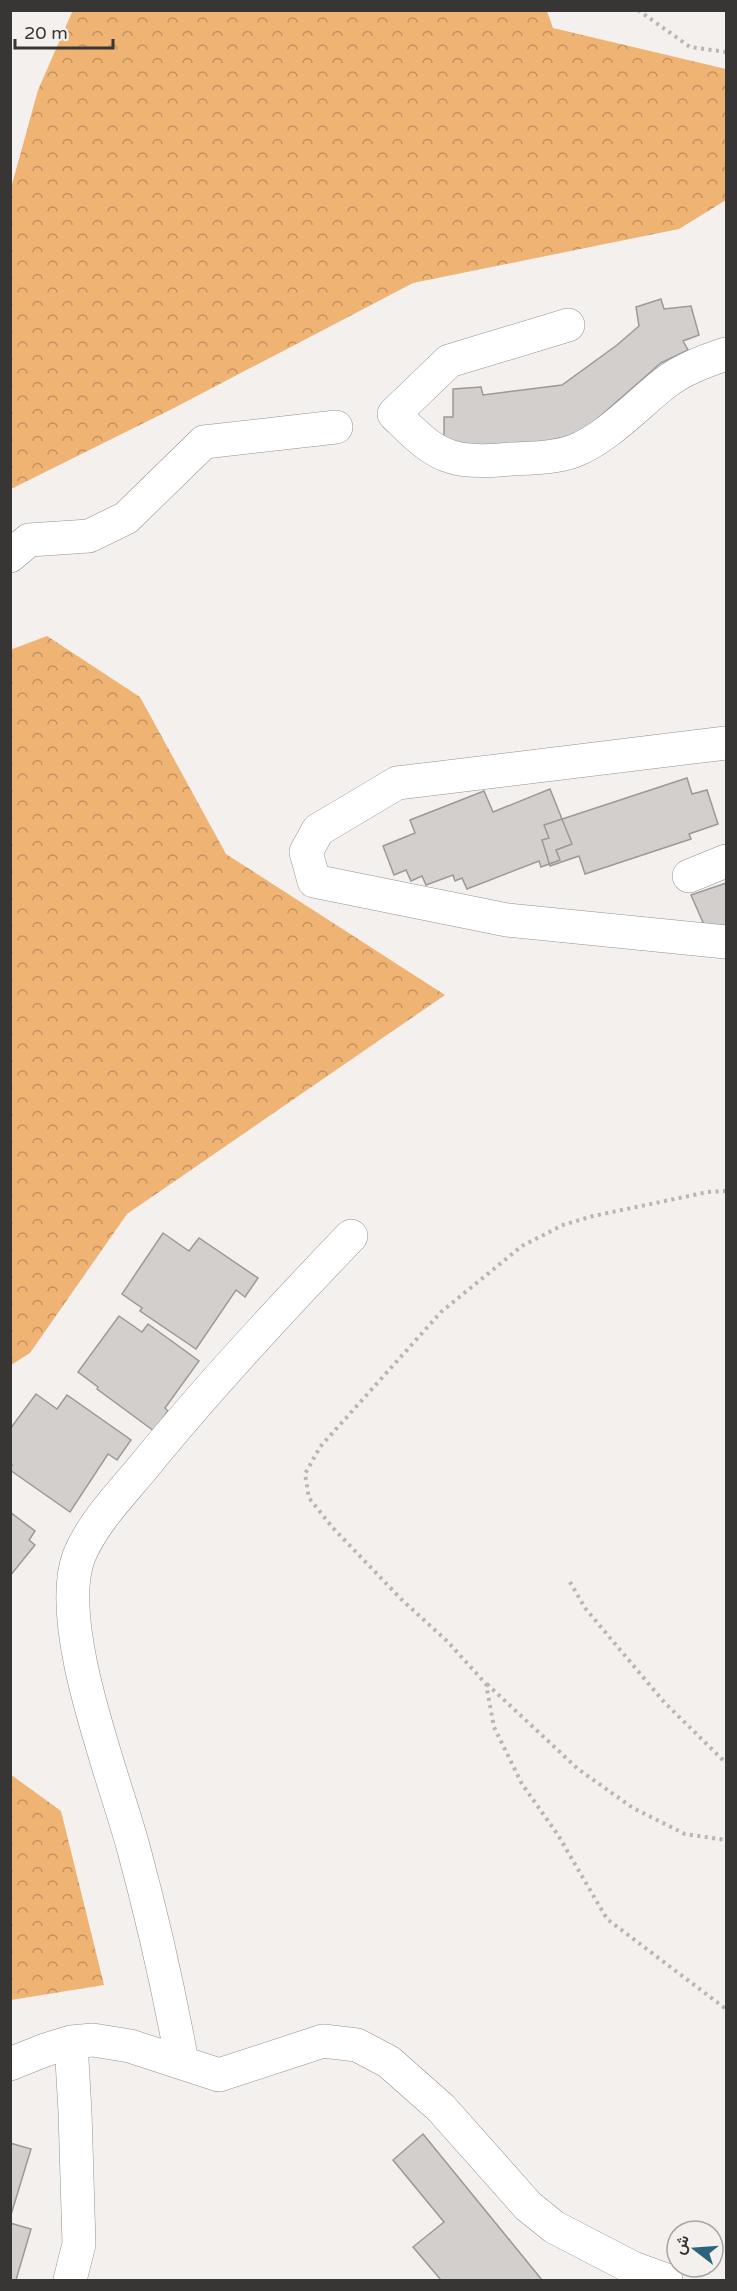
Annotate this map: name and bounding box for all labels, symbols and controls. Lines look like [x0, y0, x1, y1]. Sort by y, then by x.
scale bar [15, 12, 112, 50]
text: 20 m [24, 22, 68, 44]
north arrow [665, 2219, 725, 2279]
text: ش [669, 2233, 694, 2257]

